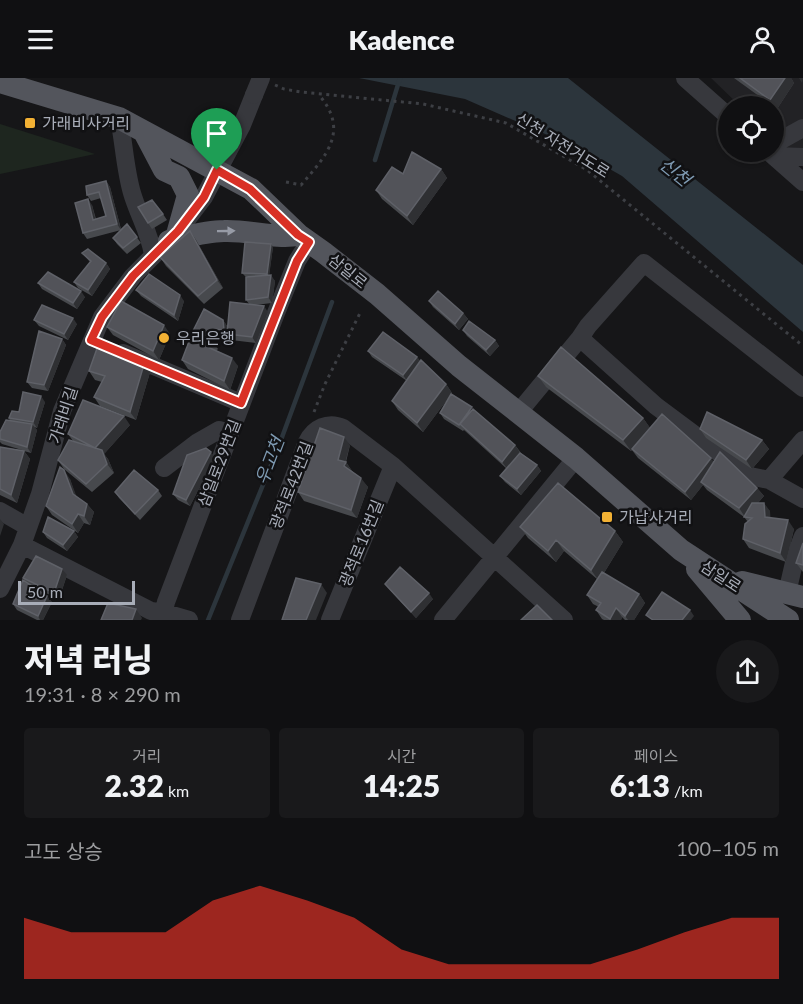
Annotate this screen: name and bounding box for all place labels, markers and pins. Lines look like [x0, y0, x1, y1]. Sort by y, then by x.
pin [191, 108, 242, 170]
place label: 가래비사거리 [42, 113, 130, 132]
marker: 가래비사거리 [23, 116, 37, 130]
place label: 우리은행 [176, 328, 235, 347]
marker: 우리은행 [157, 331, 171, 345]
place label: 가납사거리 [619, 507, 693, 526]
marker: 가납사거리 [600, 510, 614, 524]

